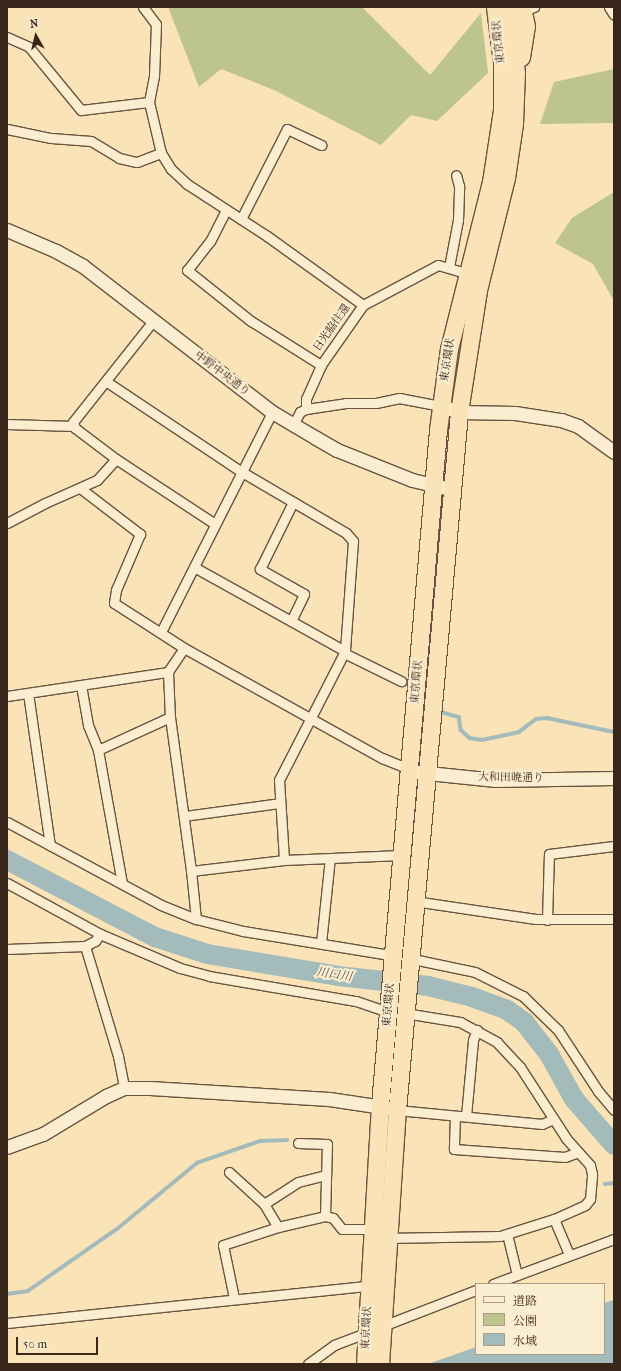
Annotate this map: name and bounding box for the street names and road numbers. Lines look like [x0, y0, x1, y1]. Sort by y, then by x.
street label: 東京環状 [490, 19, 508, 65]
street label: 日光脇往還 [311, 302, 353, 354]
street label: 東京環状 [438, 337, 458, 383]
street label: 中野中央通り [192, 349, 252, 399]
street label: 東京環状 [409, 660, 425, 704]
street label: 大和田暁通り [478, 771, 544, 785]
street label: 東京環状 [381, 983, 397, 1027]
street label: 東京環状 [359, 1306, 375, 1350]

